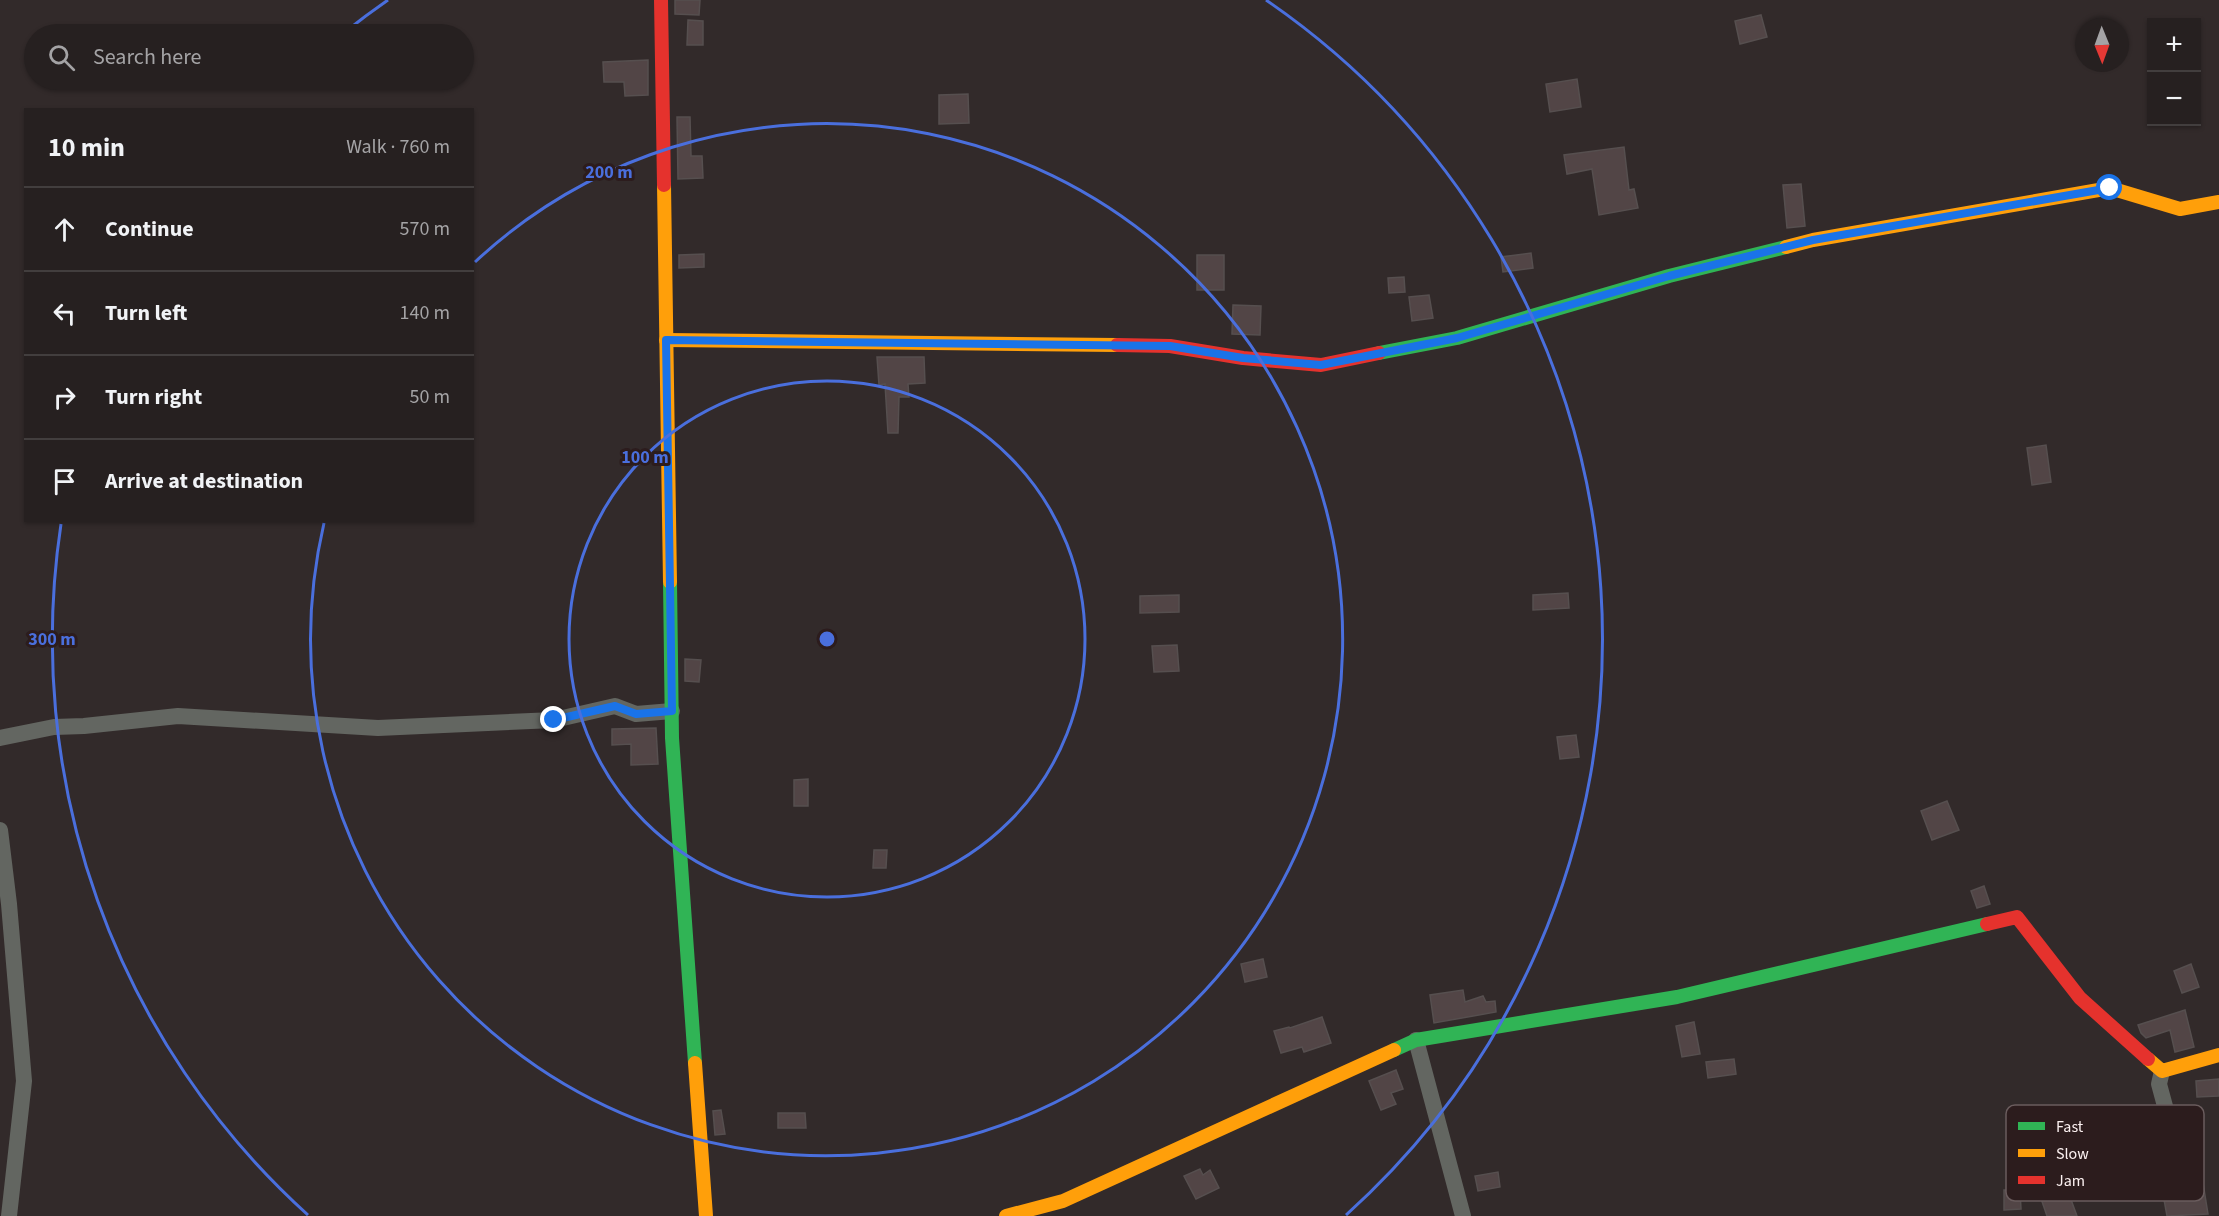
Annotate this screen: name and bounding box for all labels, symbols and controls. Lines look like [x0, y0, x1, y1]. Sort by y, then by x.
north arrow [2075, 18, 2129, 72]
map controls [2147, 18, 2201, 126]
button: + [2147, 18, 2201, 72]
search box [24, 24, 474, 90]
icon: search [45, 41, 78, 74]
text: Search here [93, 41, 201, 73]
button: − [2147, 72, 2201, 126]
text: 10 min [48, 129, 125, 166]
text: Walk · 760 m [346, 133, 450, 161]
text: 200 m [585, 160, 633, 185]
route start [2096, 174, 2122, 200]
icon: ahead [48, 213, 81, 246]
text: Continue [105, 213, 194, 245]
text: 570 m [400, 215, 450, 243]
icon: left [48, 297, 81, 330]
text: Turn left [105, 297, 187, 329]
text: 140 m [400, 299, 450, 327]
icon: right [48, 381, 81, 414]
text: Turn right [105, 381, 202, 413]
text: 50 m [410, 383, 450, 411]
text: 100 m [621, 445, 669, 470]
icon: arrive [48, 465, 81, 498]
text: Arrive at destination [105, 465, 303, 497]
text: 300 m [28, 627, 76, 652]
centre of rings [817, 629, 837, 649]
route end [540, 706, 566, 732]
legend [2006, 1105, 2204, 1201]
text: Fast [2056, 1116, 2084, 1138]
text: Slow [2056, 1143, 2089, 1165]
text: Jam [2056, 1170, 2085, 1192]

